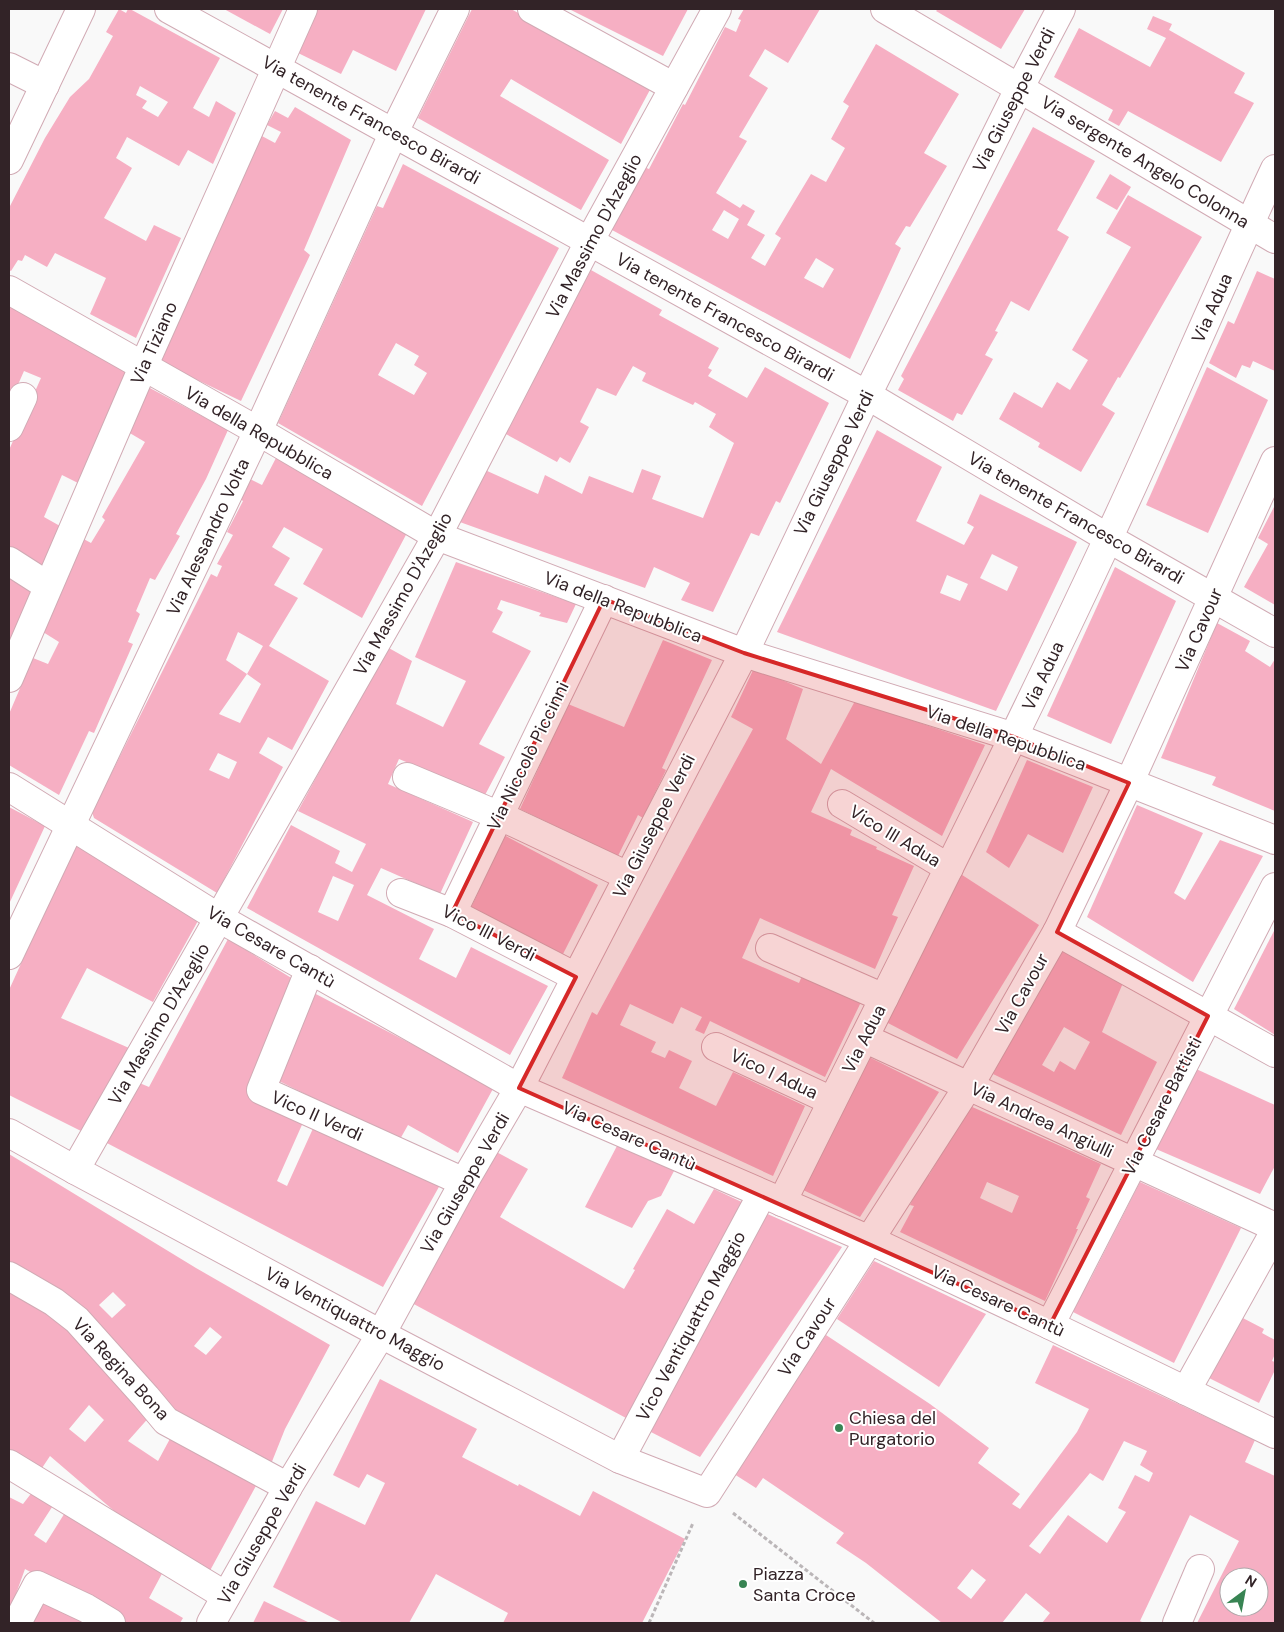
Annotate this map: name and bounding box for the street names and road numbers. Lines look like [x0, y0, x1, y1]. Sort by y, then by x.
street label: Via Giuseppe Verdi [967, 24, 1061, 176]
street label: Via tenente Francesco Birardi [258, 50, 484, 190]
street label: Via sergente Angelo Colonna [1036, 90, 1254, 234]
street label: Via Massimo D'Azeglio [540, 149, 648, 323]
street label: Via tenente Francesco Birardi [612, 247, 838, 387]
street label: Via Adua [1186, 269, 1238, 347]
street label: Via Tiziano [125, 298, 183, 388]
street label: Via della Repubblica [180, 381, 338, 485]
street label: Via Giuseppe Verdi [788, 386, 880, 540]
street label: Via tenente Francesco Birardi [963, 446, 1189, 590]
street label: Via Alessandro Volta [161, 455, 255, 619]
street label: Via Massimo D'Azeglio [348, 508, 458, 680]
street label: Via della Repubblica [540, 566, 706, 648]
street label: Via Cavour [1170, 584, 1228, 676]
street label: Via Adua [1017, 637, 1069, 715]
street label: Via Niccolò Piccinni [481, 677, 575, 835]
street label: Via della Repubblica [923, 699, 1089, 777]
street label: Via Giuseppe Verdi [607, 750, 701, 902]
street label: Vico III Adua [845, 799, 945, 873]
street label: Vico III Verdi [438, 899, 540, 967]
street label: Via Cesare Cantù [202, 900, 340, 994]
street label: Via Massimo D'Azeglio [103, 939, 215, 1109]
street label: Via Cavour [990, 949, 1054, 1039]
street label: Via Adua [837, 1001, 891, 1077]
street label: Via Cesare Battisti [1117, 1032, 1207, 1180]
street label: Vico I Adua [726, 1043, 822, 1105]
street label: Via Andrea Angiulli [967, 1076, 1117, 1164]
street label: Vico II Verdi [267, 1085, 367, 1147]
street label: Via Cesare Cantù [558, 1096, 700, 1176]
street label: Via Giuseppe Verdi [415, 1108, 515, 1258]
street label: Vico Ventiquattro Maggio [631, 1227, 751, 1425]
street label: Via Cesare Cantù [927, 1260, 1069, 1342]
street label: Via Ventiquattro Maggio [261, 1261, 449, 1377]
street label: Via Cavour [772, 1292, 842, 1381]
street label: Via Regina Bona [67, 1312, 175, 1426]
street label: Via Giuseppe Verdi [212, 1459, 312, 1609]

